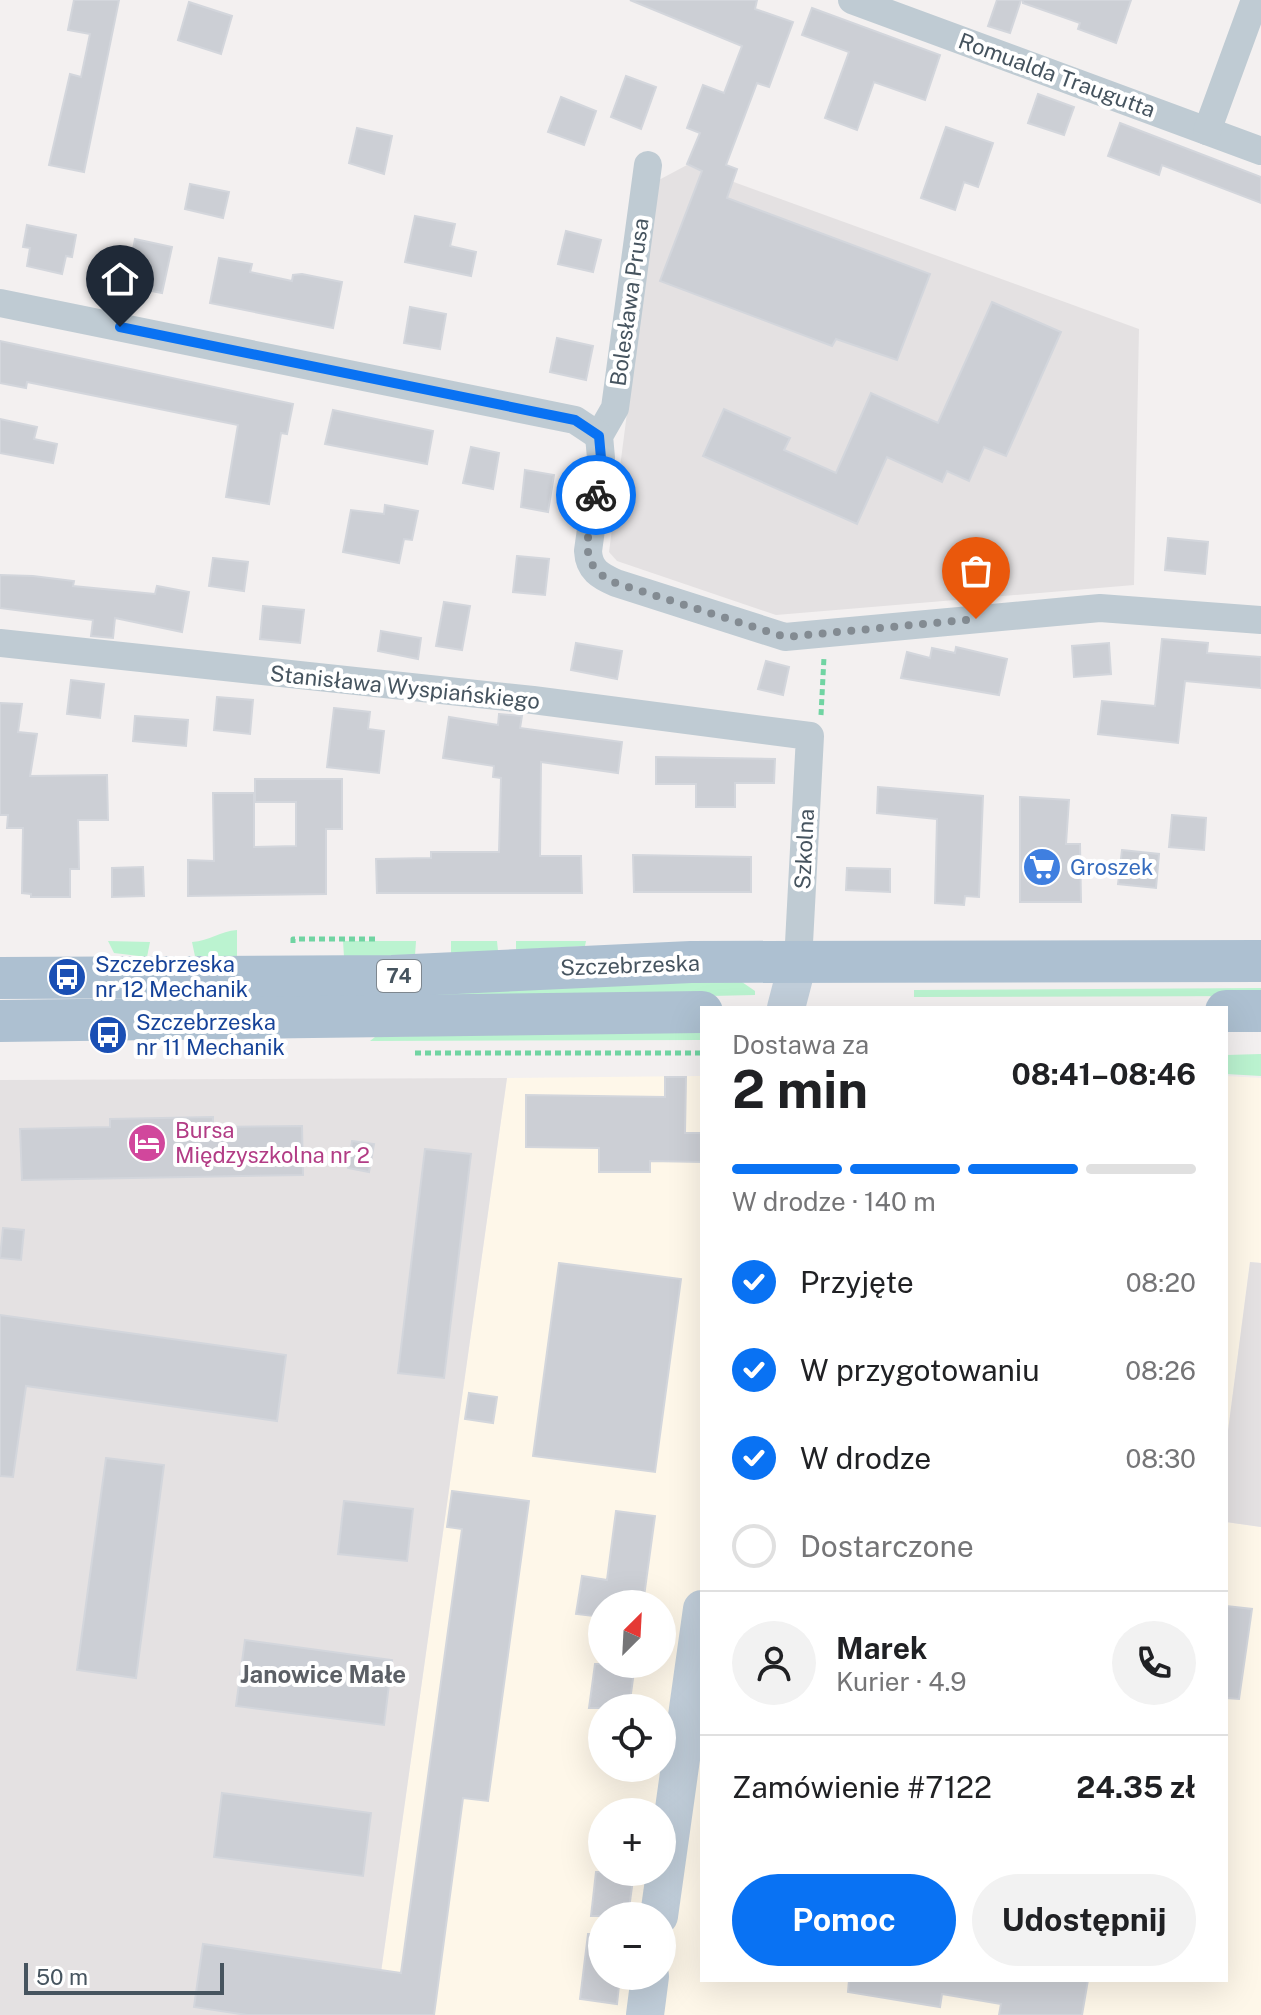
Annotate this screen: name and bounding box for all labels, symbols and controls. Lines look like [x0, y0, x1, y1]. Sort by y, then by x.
street label: Romualda Traugutta [955, 27, 1159, 123]
street label: Bolesława Prusa [604, 216, 654, 388]
pin [86, 245, 154, 327]
icon: home [98, 257, 142, 301]
courier [556, 455, 636, 535]
icon: bike [574, 473, 618, 517]
pin [942, 537, 1010, 619]
icon: bag [954, 549, 998, 593]
street label: Stanisława Wyspiańskiego [269, 660, 541, 714]
street label: Szkolna [789, 808, 819, 890]
supermarket icon: Groszek [1021, 846, 1063, 888]
place label: Groszek [1070, 854, 1153, 880]
street label: Szczebrzeska [560, 950, 700, 980]
place label: Szczebrzeska nr 12 Mechanik [95, 951, 248, 1002]
bus stop icon: Szczebrzeska nr 12 Mechanik [46, 956, 88, 998]
road number: 74 [377, 960, 421, 992]
place label: Szczebrzeska nr 11 Mechanik [136, 1009, 285, 1060]
bus stop icon: Szczebrzeska nr 11 Mechanik [87, 1014, 129, 1056]
text: Dostawa za [732, 1029, 869, 1060]
text: 08:41–08:46 [1011, 1056, 1196, 1092]
text: 2 min [732, 1059, 868, 1120]
place label: Bursa Międzyszkolna nr 2 [175, 1117, 370, 1168]
hotel icon: Bursa Międzyszkolna nr 2 [126, 1122, 168, 1164]
text: W drodze · 140 m [732, 1186, 936, 1217]
icon: check [732, 1260, 776, 1304]
text: Przyjęte [800, 1264, 914, 1300]
text: 08:20 [1126, 1267, 1196, 1298]
icon: check [732, 1348, 776, 1392]
text: W przygotowaniu [800, 1352, 1040, 1388]
text: 08:26 [1125, 1355, 1196, 1386]
icon: check [732, 1436, 776, 1480]
text: W drodze [800, 1440, 931, 1476]
text: 08:30 [1125, 1443, 1196, 1474]
text: Dostarczone [800, 1528, 974, 1564]
north arrow [588, 1590, 676, 1678]
map controls [588, 1590, 676, 1990]
button: person [732, 1621, 816, 1705]
button: phone [1112, 1621, 1196, 1705]
text: Marek [836, 1630, 927, 1666]
district label: Janowice Małe [240, 1660, 406, 1688]
text: Kurier · 4.9 [836, 1666, 967, 1697]
button: locate [588, 1694, 676, 1782]
text: Zamówienie #7122 [732, 1769, 992, 1805]
text: 24.35 zł [1076, 1769, 1196, 1805]
button: + [588, 1798, 676, 1886]
button: Pomoc [732, 1874, 956, 1966]
button: Udostępnij [972, 1874, 1196, 1966]
button: − [588, 1902, 676, 1990]
scale bar [24, 1959, 224, 1995]
text: 50 m [36, 1964, 88, 1990]

